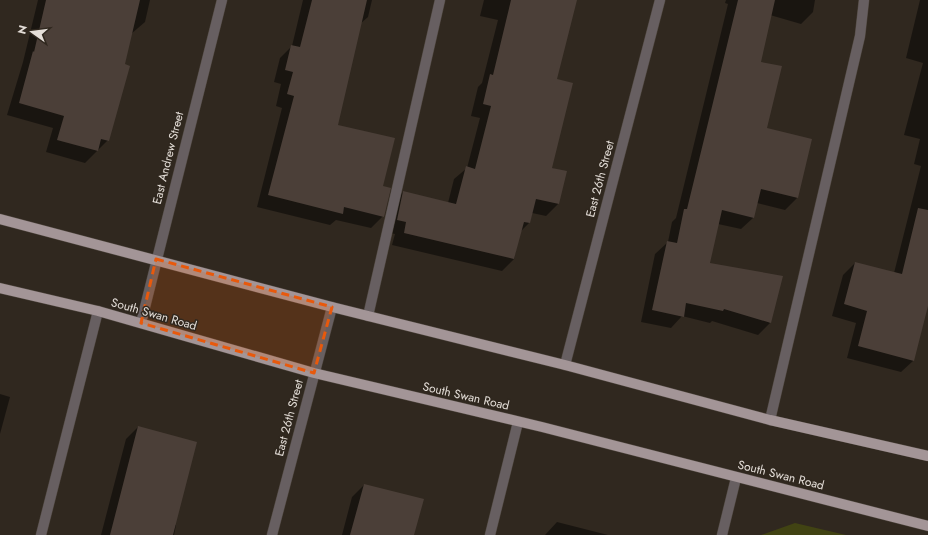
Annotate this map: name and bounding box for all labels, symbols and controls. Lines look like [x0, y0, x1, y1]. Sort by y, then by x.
north arrow [12, 12, 52, 52]
text: N [13, 23, 31, 36]
street label: East Andrew Street [148, 110, 188, 206]
street label: East 26th Street [581, 138, 619, 219]
street label: South Swan Road [109, 293, 199, 335]
street label: East 26th Street [270, 377, 308, 458]
street label: South Swan Road [421, 377, 511, 415]
street label: South Swan Road [736, 456, 826, 494]

